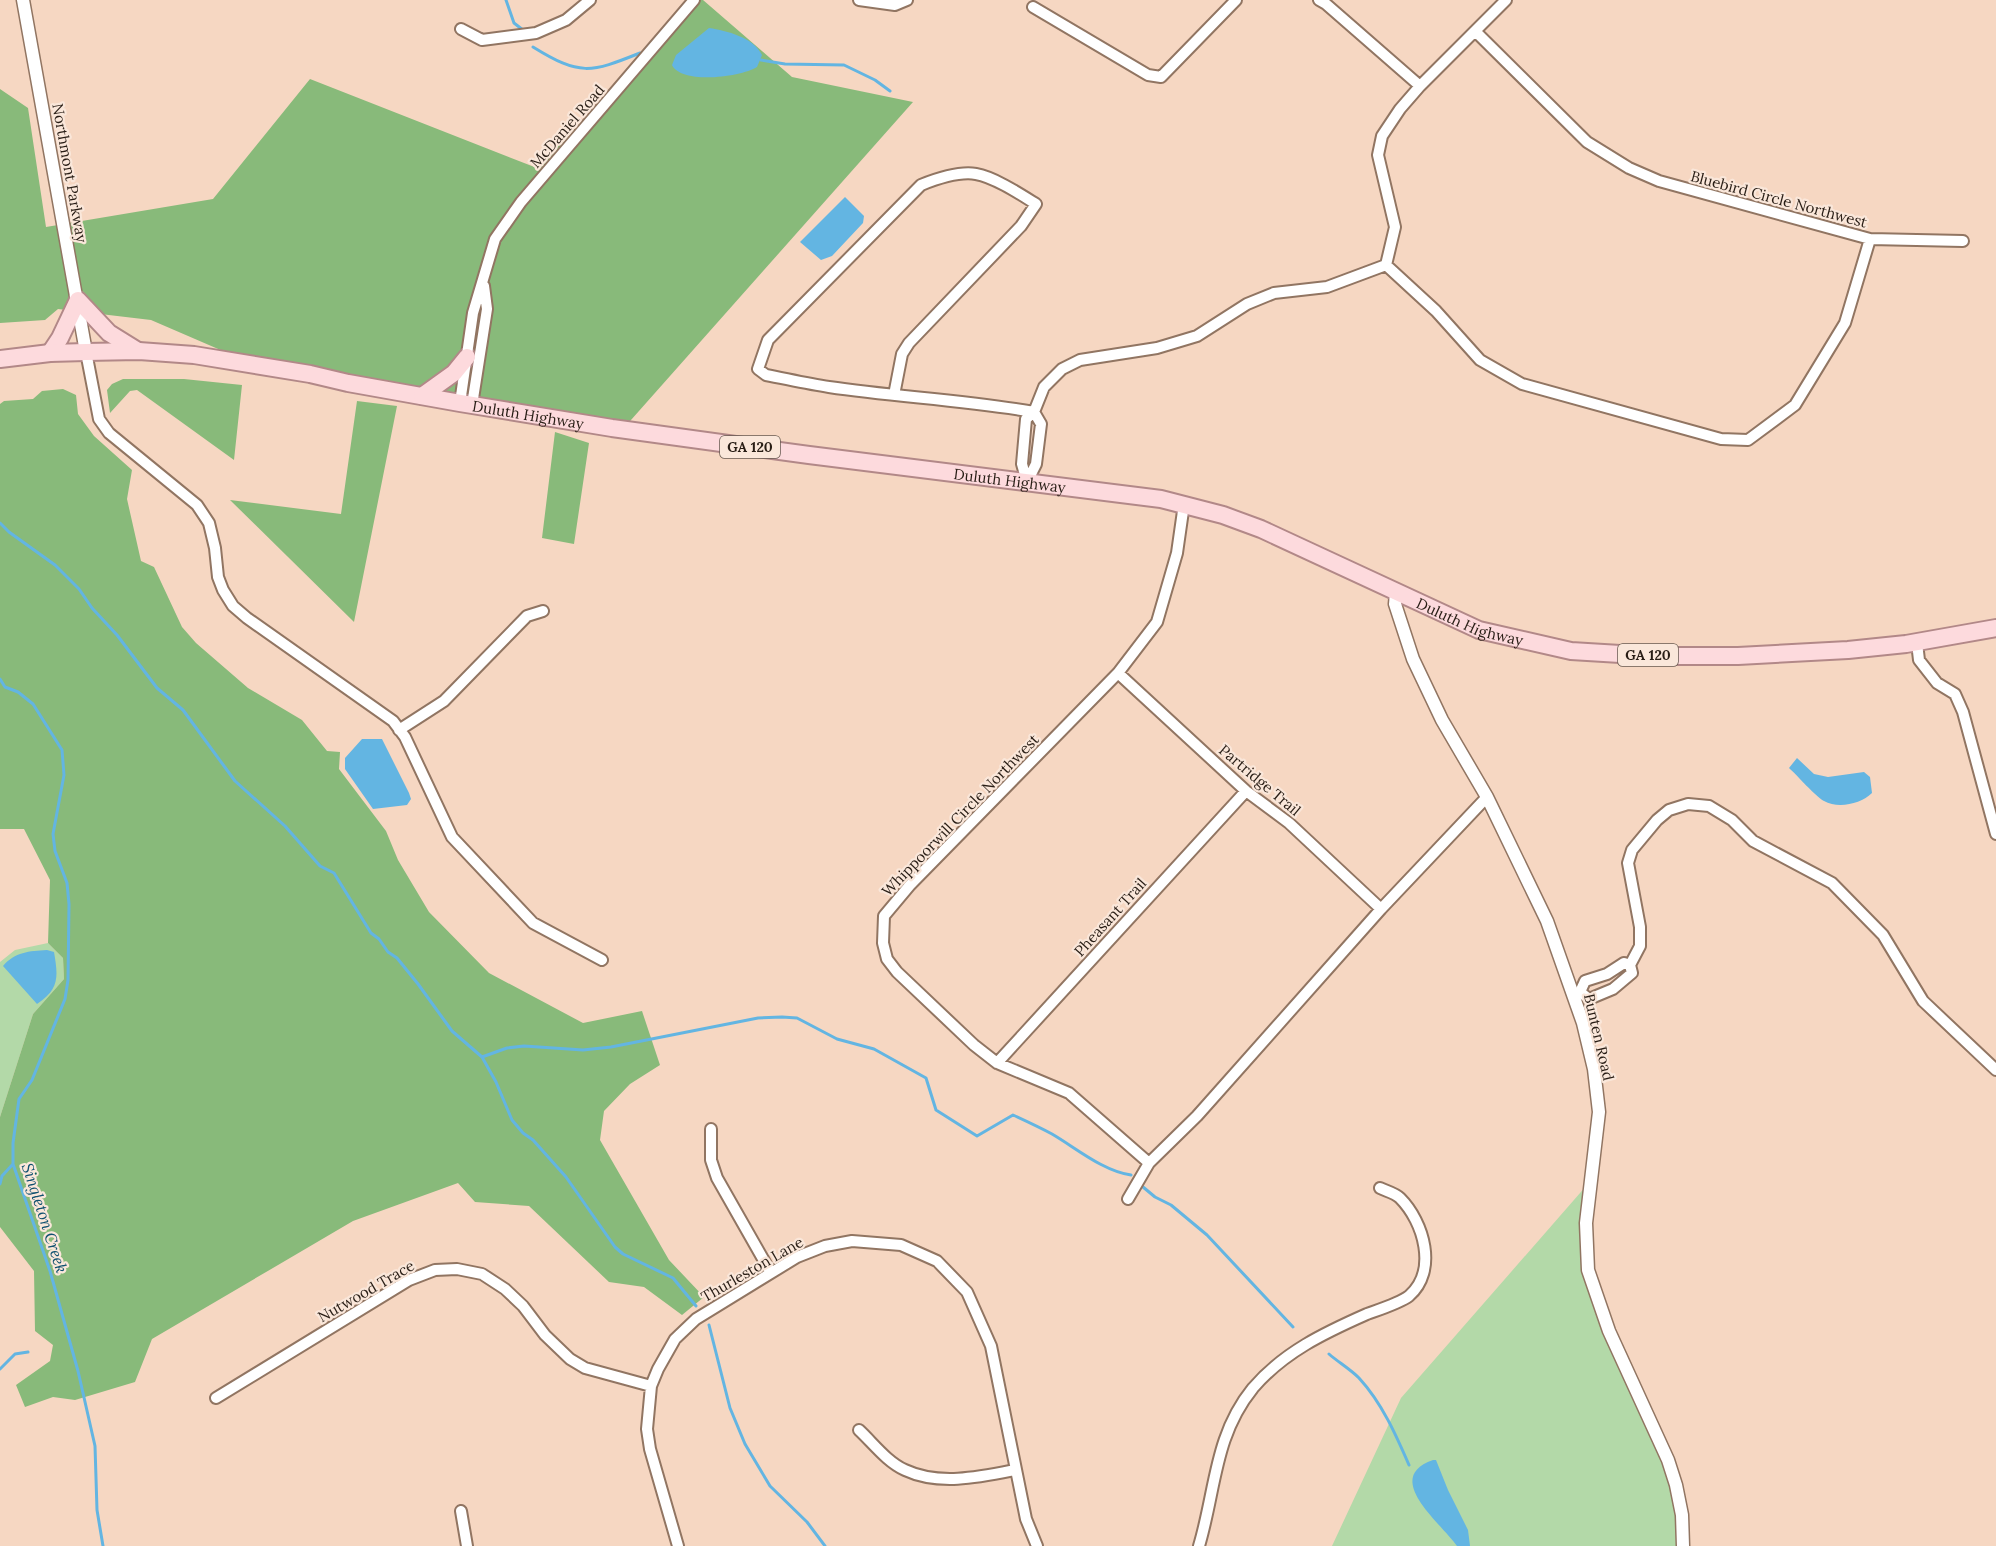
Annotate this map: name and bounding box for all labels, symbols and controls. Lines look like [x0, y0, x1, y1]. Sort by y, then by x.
street label: McDaniel Road [526, 80, 608, 172]
street label: Northmont Parkway [48, 102, 92, 244]
street label: Bluebird Circle Northwest [1689, 166, 1870, 232]
street label: Duluth Highway [471, 396, 585, 433]
road number: GA 120 [720, 436, 780, 458]
street label: Duluth Highway [953, 464, 1067, 497]
street label: Duluth Highway [1414, 593, 1525, 649]
road number: GA 120 [1618, 644, 1678, 666]
street label: Whippoorwill Circle Northwest [877, 730, 1043, 900]
street label: Partridge Trail [1215, 740, 1305, 820]
street label: Pheasant Trail [1070, 874, 1150, 960]
street label: Bunten Road [1580, 992, 1618, 1082]
water label: Singleton Creek [18, 1160, 72, 1276]
street label: Thurleston Lane [698, 1232, 806, 1306]
street label: Nutwood Trace [314, 1256, 418, 1326]

